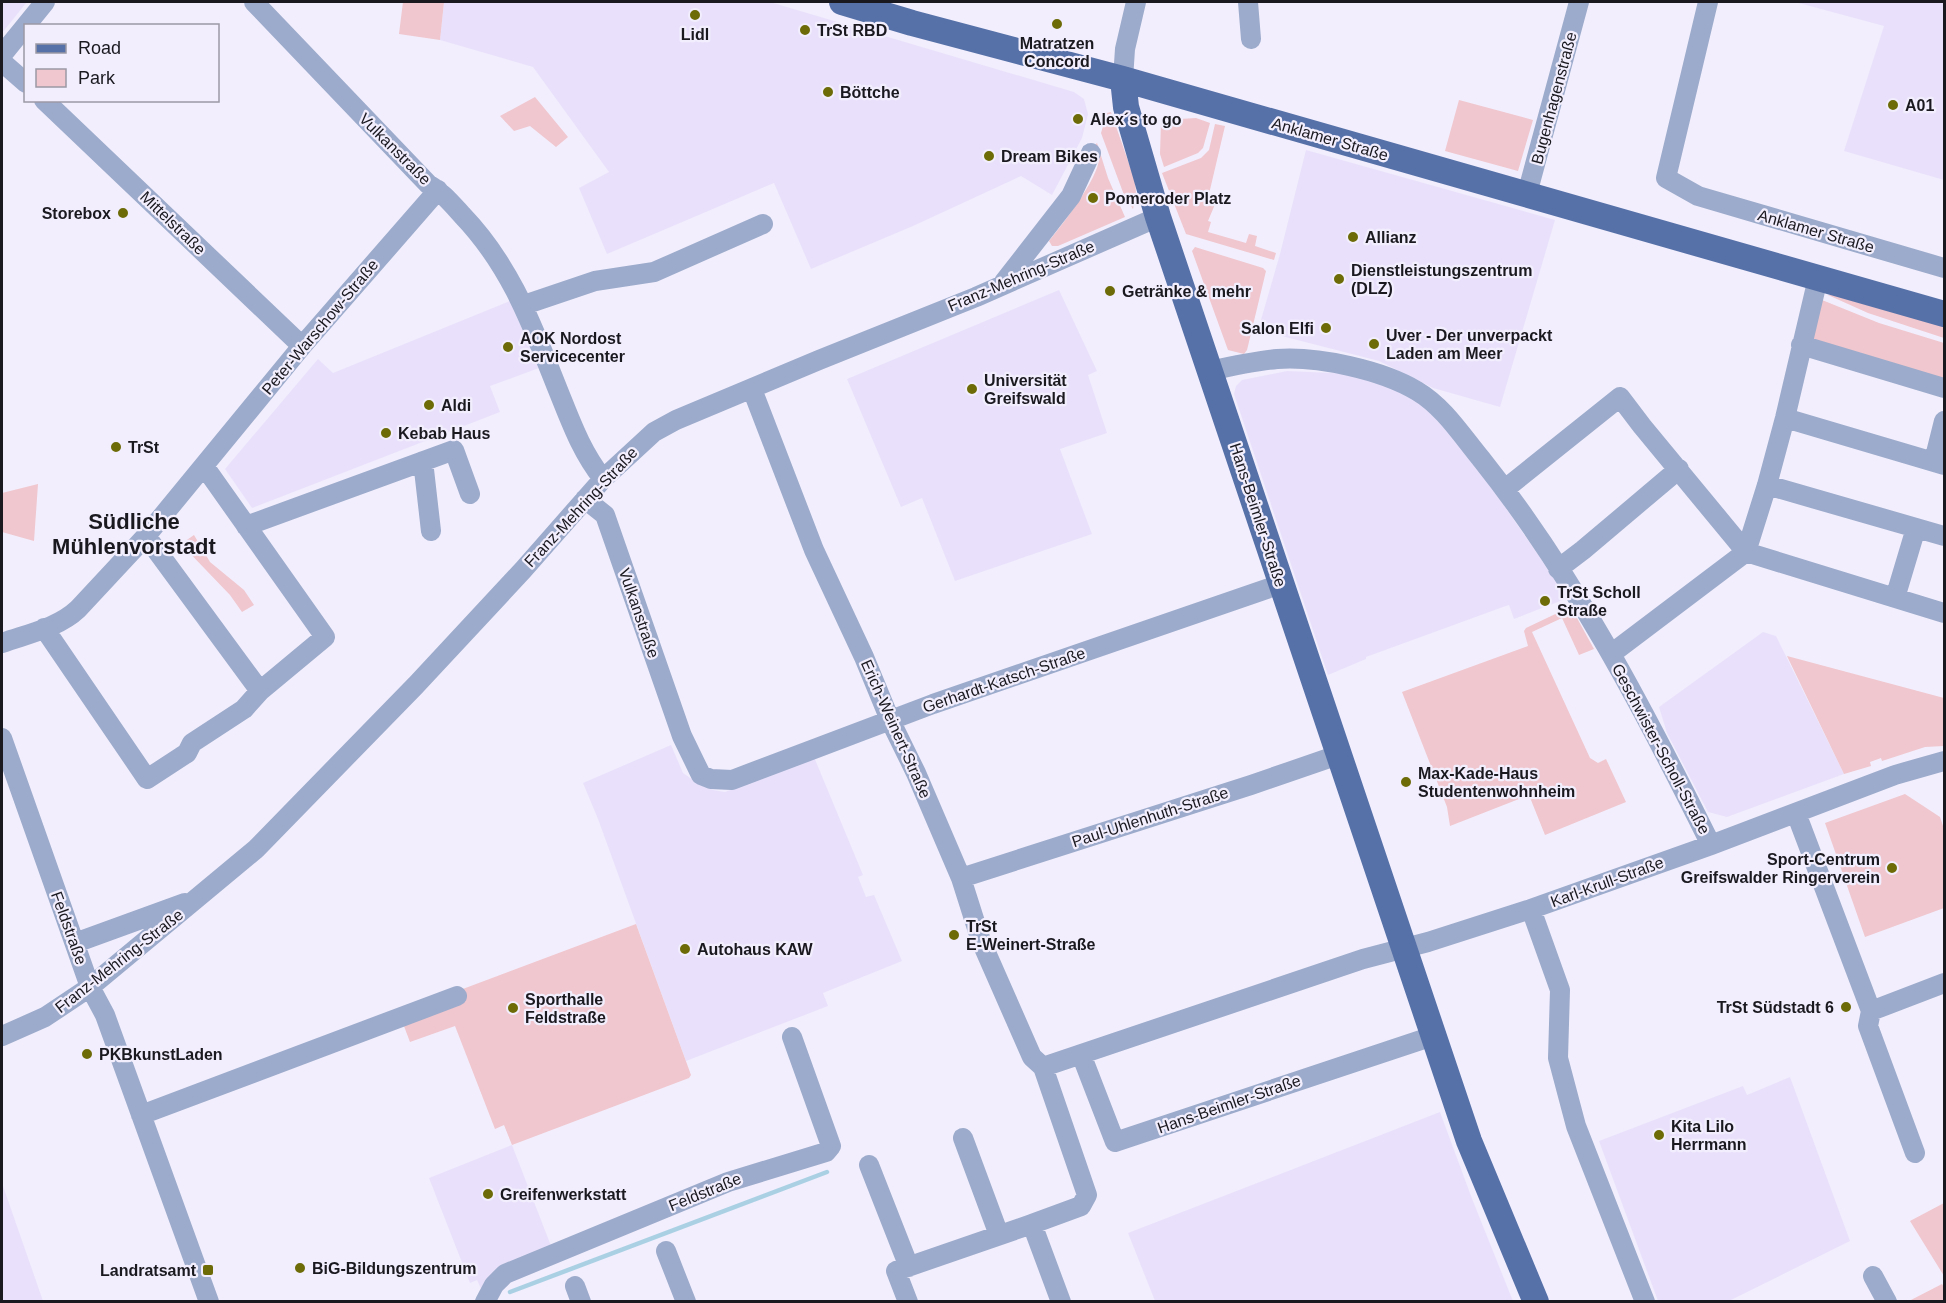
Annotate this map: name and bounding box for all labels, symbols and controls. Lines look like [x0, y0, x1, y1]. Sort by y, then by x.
marker: Lidl [688, 8, 702, 22]
marker: Matratzen Concord [1050, 17, 1064, 31]
place label: TrSt RBD [817, 22, 887, 39]
marker: TrSt RBD [798, 23, 812, 37]
legend [24, 24, 219, 102]
place label: Lidl [681, 26, 709, 43]
street label: Bugenhagenstraße [1528, 30, 1580, 166]
place label: Matratzen Concord [1020, 35, 1094, 70]
text: Road [78, 38, 121, 58]
text: Park [78, 68, 116, 88]
place label: Böttche [840, 84, 900, 101]
marker: Böttche [821, 85, 835, 99]
place label: A01 [1905, 97, 1934, 114]
marker: A01 [1886, 98, 1900, 112]
street label: Vulkanstraße [356, 110, 434, 188]
place label: Alex´s to go [1090, 111, 1182, 128]
marker: Alex´s to go [1071, 112, 1085, 126]
street label: Anklamer Straße [1270, 114, 1390, 164]
place label: Dream Bikes [1001, 148, 1098, 165]
marker: Dream Bikes [982, 149, 996, 163]
street label: Mittelstraße [137, 188, 209, 258]
place label: Pomeroder Platz [1105, 190, 1231, 207]
marker: Pomeroder Platz [1086, 191, 1100, 205]
place label: Storebox [42, 205, 111, 222]
marker: Storebox [116, 206, 130, 220]
street label: Anklamer Straße [1756, 206, 1876, 256]
place label: Allianz [1365, 229, 1417, 246]
marker: Allianz [1346, 230, 1360, 244]
street label: Franz-Mehring-Straße [945, 237, 1097, 315]
street label: Peter-Warschow-Straße [259, 256, 382, 398]
place label: Dienstleistungszentrum (DLZ) [1351, 262, 1532, 297]
marker: Dienstleistungszentrum (DLZ) [1332, 272, 1346, 286]
place label: Getränke & mehr [1122, 283, 1251, 300]
marker: Getränke & mehr [1103, 284, 1117, 298]
place label: Salon Elfi [1241, 320, 1314, 337]
marker: Salon Elfi [1319, 321, 1333, 335]
place label: Uver - Der unverpackt Laden am Meer [1386, 327, 1553, 362]
place label: AOK Nordost Servicecenter [520, 330, 625, 365]
marker: Uver - Der unverpackt Laden am Meer [1367, 337, 1381, 351]
marker: AOK Nordost Servicecenter [501, 340, 515, 354]
place label: Universität Greifswald [984, 372, 1067, 407]
marker: Universität Greifswald [965, 382, 979, 396]
place label: Aldi [441, 397, 471, 414]
marker: Aldi [422, 398, 436, 412]
place label: Kebab Haus [398, 425, 491, 442]
marker: Kebab Haus [379, 426, 393, 440]
place label: TrSt [128, 439, 160, 456]
marker: TrSt [109, 440, 123, 454]
street label: Hans-Beimler-Straße [1227, 441, 1289, 589]
street label: Franz-Mehring-Straße [521, 444, 641, 570]
district label: Südliche Mühlenvorstadt [52, 509, 217, 559]
street label: Vulkanstraße [616, 566, 662, 660]
place label: TrSt Scholl Straße [1557, 584, 1641, 619]
marker: TrSt Scholl Straße [1538, 594, 1552, 608]
street label: Gerhardt-Katsch-Straße [921, 644, 1088, 716]
street label: Erich-Weinert-Straße [858, 657, 934, 801]
street label: Geschwister-Scholl-Straße [1609, 661, 1713, 837]
place label: Max-Kade-Haus Studentenwohnheim [1418, 765, 1575, 800]
marker: Max-Kade-Haus Studentenwohnheim [1399, 775, 1413, 789]
street label: Paul-Uhlenhuth-Straße [1070, 784, 1231, 850]
place label: Sport-Centrum Greifswalder Ringerverein [1681, 851, 1880, 886]
street label: Karl-Krull-Straße [1548, 854, 1666, 910]
marker: Sport-Centrum Greifswalder Ringerverein [1885, 861, 1899, 875]
street label: Feldstraße [48, 889, 90, 967]
street label: Franz-Mehring-Straße [52, 906, 186, 1016]
place label: TrSt E-Weinert-Straße [966, 918, 1096, 953]
marker: TrSt E-Weinert-Straße [947, 928, 961, 942]
place label: Autohaus KAW [697, 941, 813, 958]
marker: Autohaus KAW [678, 942, 692, 956]
place label: Sporthalle Feldstraße [525, 991, 606, 1026]
place label: TrSt Südstadt 6 [1717, 999, 1834, 1016]
marker: TrSt Südstadt 6 [1839, 1000, 1853, 1014]
marker: Sporthalle Feldstraße [506, 1001, 520, 1015]
place label: PKBkunstLaden [99, 1046, 223, 1063]
marker: PKBkunstLaden [80, 1047, 94, 1061]
street label: Hans-Beimler-Straße [1155, 1071, 1303, 1136]
place label: Kita Lilo Herrmann [1671, 1118, 1747, 1153]
marker: Kita Lilo Herrmann [1652, 1128, 1666, 1142]
street label: Feldstraße [666, 1170, 744, 1214]
place label: Greifenwerkstatt [500, 1186, 627, 1203]
marker: Greifenwerkstatt [481, 1187, 495, 1201]
place label: BiG-Bildungszentrum [312, 1260, 476, 1277]
marker: BiG-Bildungszentrum [293, 1261, 307, 1275]
place label: Landratsamt [100, 1262, 197, 1279]
marker: Landratsamt [201, 1263, 215, 1277]

